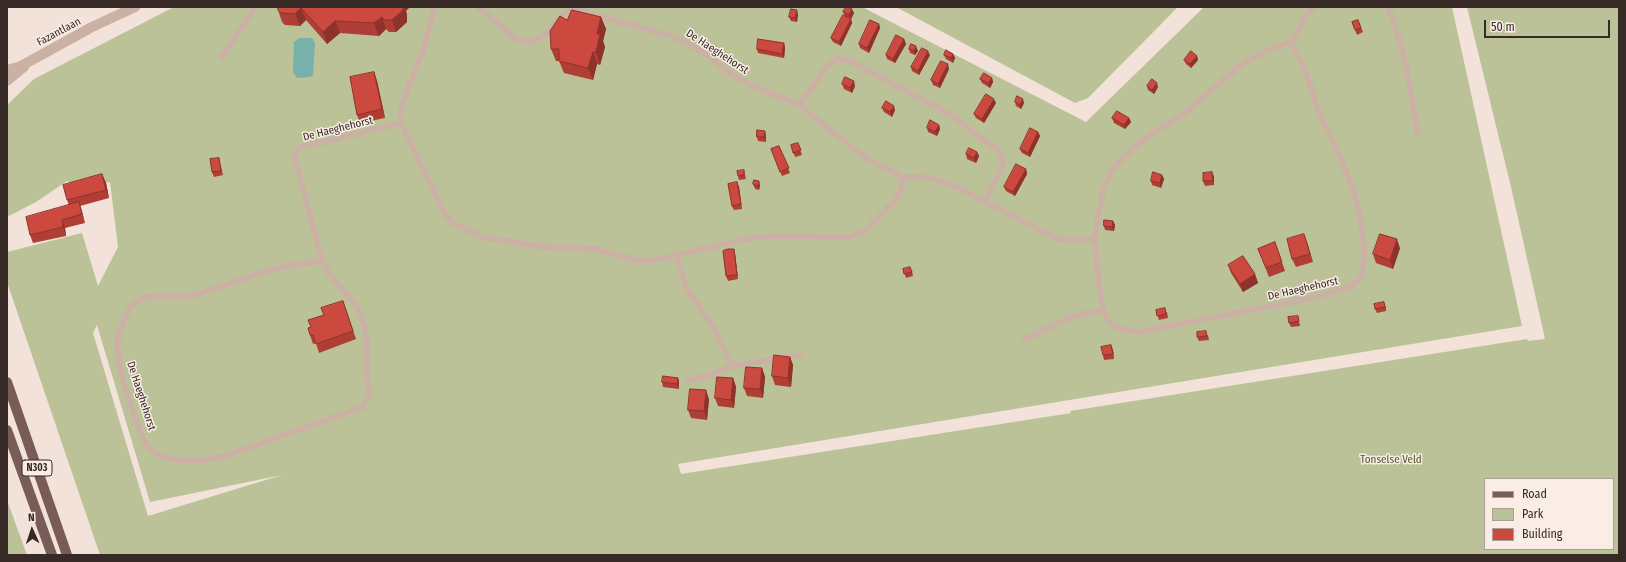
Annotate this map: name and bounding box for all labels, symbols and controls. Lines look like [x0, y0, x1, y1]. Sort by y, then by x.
scale bar [1486, 12, 1612, 38]
street label: Fazantlaan [35, 15, 83, 49]
text: 50 m [1491, 20, 1515, 34]
street label: De Haeghehorst [683, 27, 751, 77]
street label: De Haeghehorst [302, 114, 374, 144]
street label: De Haeghehorst [1267, 274, 1339, 304]
street label: De Haeghehorst [124, 360, 158, 432]
park label: Tonselse Veld [1360, 453, 1422, 467]
road number: N303 [22, 460, 52, 476]
legend [1484, 478, 1614, 550]
text: Road [1522, 487, 1547, 501]
text: Park [1522, 507, 1543, 521]
north arrow [12, 510, 52, 550]
text: N [28, 511, 35, 524]
text: Building [1522, 527, 1562, 541]

